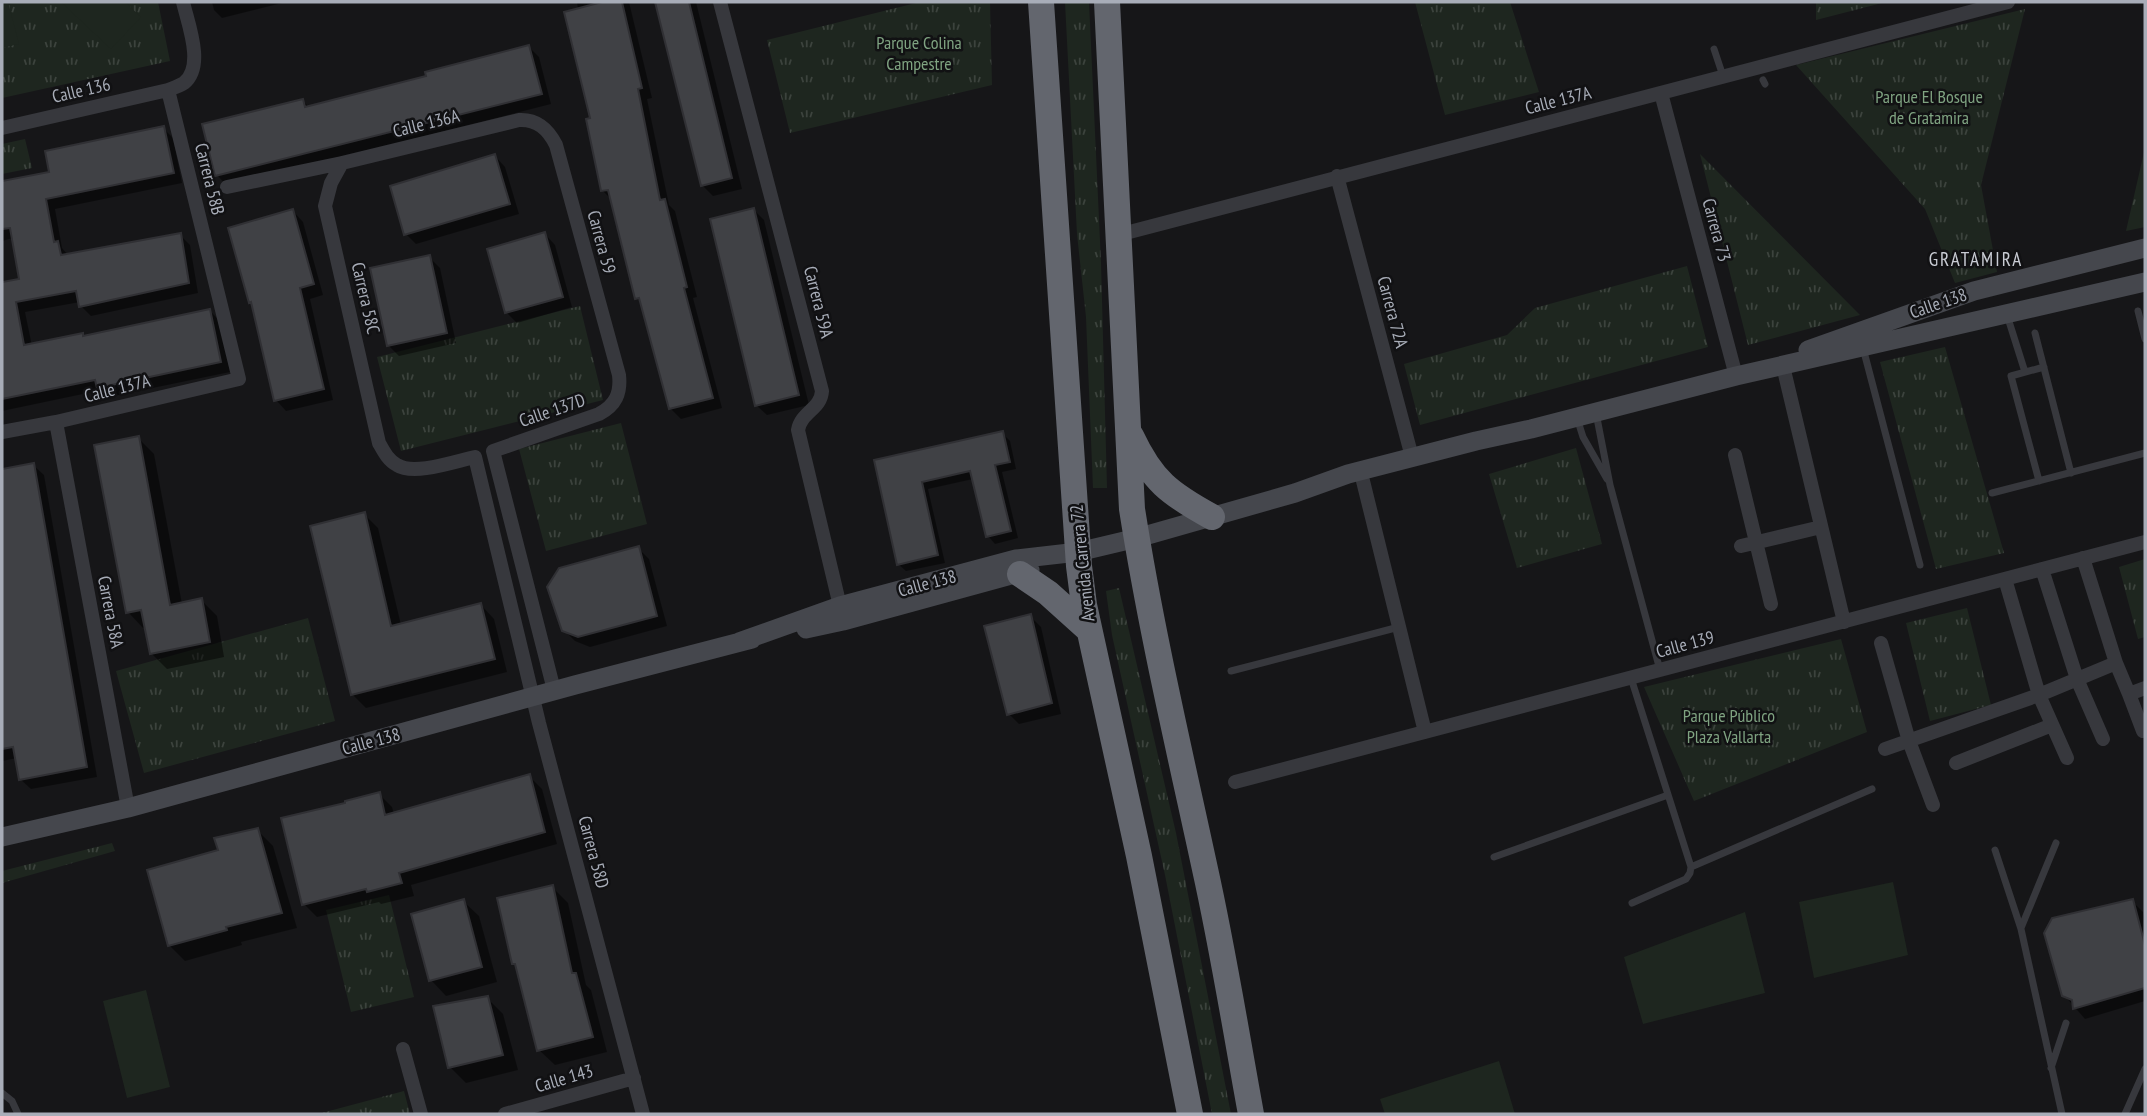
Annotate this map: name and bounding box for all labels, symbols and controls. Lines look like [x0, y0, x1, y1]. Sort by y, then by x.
park label: Parque Colina Campestre [876, 31, 962, 75]
street label: Calle 136 [50, 72, 112, 108]
street label: Calle 137A [1523, 81, 1594, 119]
park label: Parque El Bosque de Gratamira [1875, 85, 1983, 129]
street label: Calle 136A [390, 104, 462, 142]
street label: Carrera 58B [190, 141, 230, 217]
street label: Carrera 73 [1698, 196, 1736, 264]
street label: Carrera 59 [583, 208, 621, 276]
district label: GRATAMIRA [1929, 247, 2023, 271]
street label: Carrera 58C [347, 260, 385, 336]
street label: Carrera 59A [799, 264, 839, 341]
street label: Carrera 72A [1372, 274, 1414, 351]
street label: Calle 138 [1906, 282, 1970, 324]
street label: Calle 137A [82, 369, 153, 407]
street label: Calle 137D [516, 388, 588, 432]
street label: Avenida Carrera 72 [1064, 503, 1100, 623]
street label: Calle 138 [895, 564, 959, 602]
street label: Carrera 58A [93, 574, 129, 651]
street label: Calle 139 [1653, 625, 1717, 663]
park label: Parque Público Plaza Vallarta [1683, 704, 1775, 748]
street label: Calle 138 [339, 722, 403, 760]
street label: Carrera 58D [573, 813, 615, 891]
street label: Calle 143 [532, 1059, 596, 1097]

